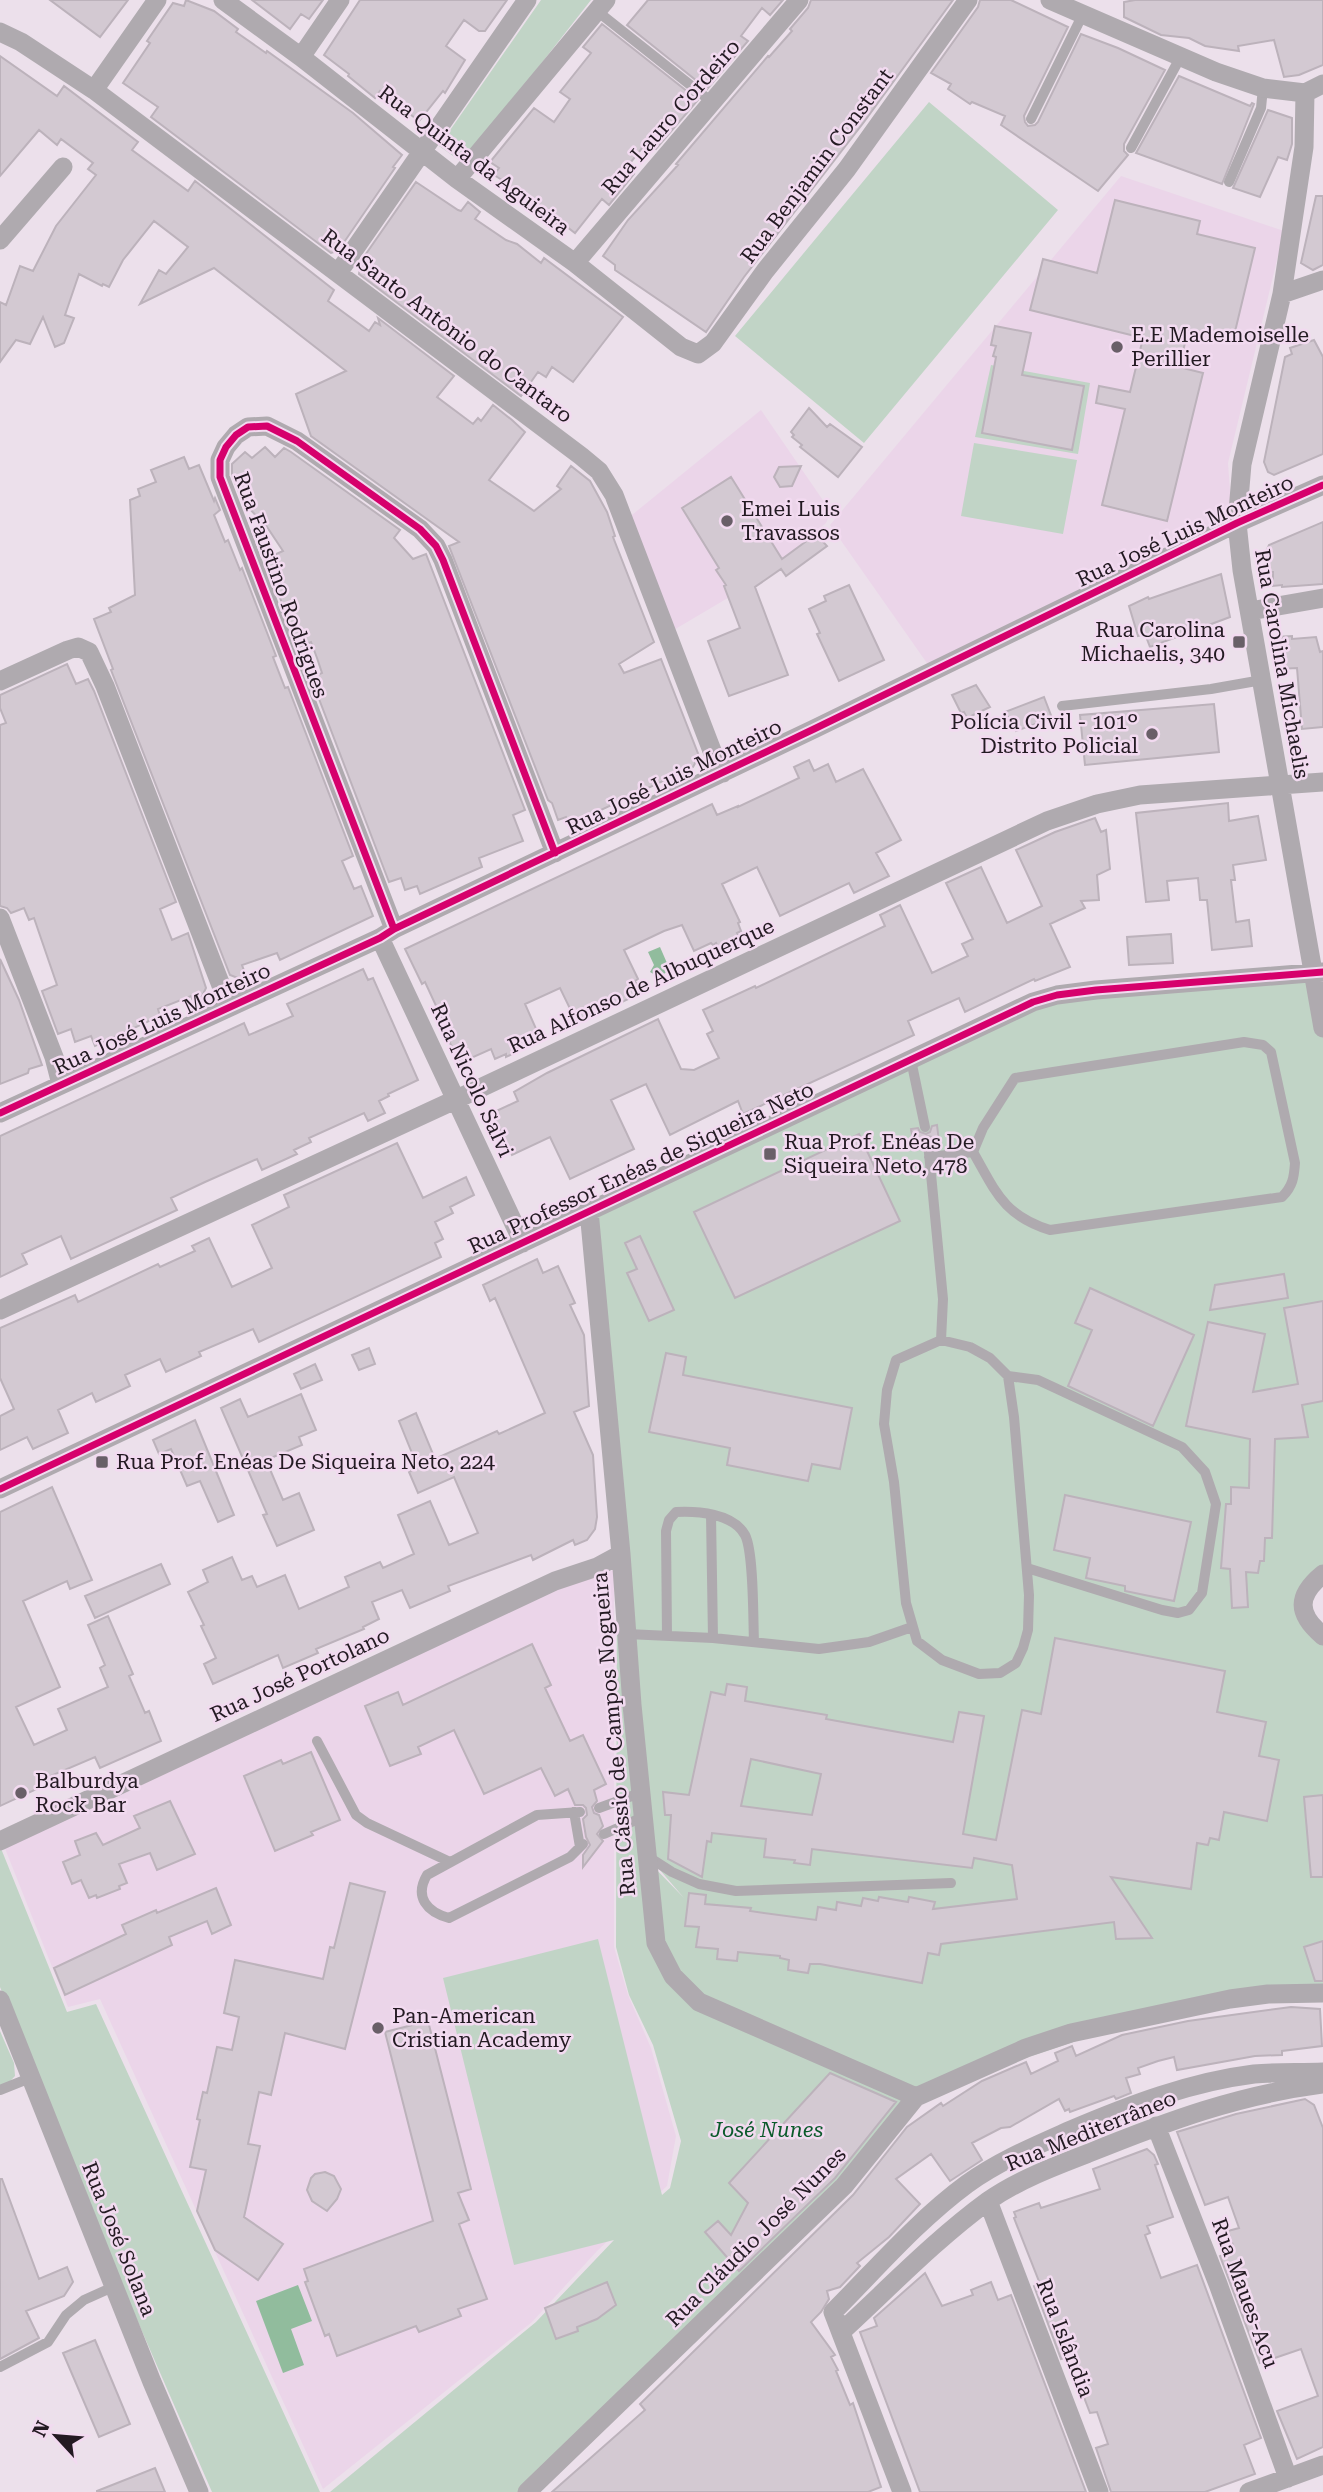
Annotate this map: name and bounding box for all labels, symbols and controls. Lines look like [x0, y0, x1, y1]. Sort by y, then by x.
street label: Rua Lauro Cordeiro [597, 35, 745, 199]
street label: Rua Benjamin Constant [736, 64, 898, 268]
street label: Rua Quinta da Aguieira [374, 80, 575, 240]
street label: Rua Santo Antônio do Cantaro [317, 224, 577, 428]
place label: E.E Mademoiselle Perillier [1131, 323, 1309, 371]
marker: E.E Mademoiselle Perillier [1109, 339, 1125, 355]
street label: Rua Faustino Rodrigues [229, 469, 333, 701]
street label: Rua José Luis Monteiro [1073, 470, 1297, 592]
place label: Emei Luis Travassos [741, 497, 840, 545]
marker: Emei Luis Travassos [719, 513, 735, 529]
street label: Rua Carolina Michaelis [1250, 547, 1314, 781]
place label: Rua Carolina Michaelis, 340 [1081, 618, 1226, 666]
marker: Rua Carolina Michaelis, 340 [1231, 634, 1247, 650]
place label: Polícia Civil - 101º Distrito Policial [950, 710, 1139, 758]
street label: Rua José Luis Monteiro [562, 714, 786, 840]
marker: Polícia Civil - 101º Distrito Policial [1144, 726, 1160, 742]
street label: Rua Alfonso de Albuquerque [504, 914, 778, 1058]
street label: Rua José Luis Monteiro [50, 958, 274, 1080]
street label: Rua Nicolo Salvi [426, 999, 518, 1161]
street label: Rua Professor Enéas de Siqueira Neto [464, 1077, 818, 1259]
place label: Rua Prof. Enéas De Siqueira Neto, 478 [784, 1130, 974, 1178]
marker: Rua Prof. Enéas De Siqueira Neto, 478 [762, 1146, 778, 1162]
place label: Rua Prof. Enéas De Siqueira Neto, 224 [116, 1450, 495, 1474]
marker: Rua Prof. Enéas De Siqueira Neto, 224 [94, 1454, 110, 1470]
street label: Rua Cássio de Campos Nogueira [588, 1570, 640, 1897]
street label: Rua José Portolano [207, 1623, 393, 1727]
place label: Balburdya Rock Bar [35, 1769, 139, 1817]
marker: Balburdya Rock Bar [13, 1785, 29, 1801]
place label: Pan-American Cristian Academy [392, 2004, 572, 2052]
marker: Pan-American Cristian Academy [370, 2020, 386, 2036]
street label: Rua Mediterrâneo [1002, 2086, 1180, 2176]
park label: José Nunes [710, 2118, 823, 2142]
street label: Rua Cláudio José Nunes [661, 2142, 851, 2332]
street label: Rua José Solana [77, 2158, 161, 2320]
street label: Rua Maues-Acu [1207, 2215, 1283, 2371]
street label: Rua Islândia [1031, 2275, 1099, 2401]
north arrow [21, 2401, 91, 2471]
text: N [28, 2417, 55, 2440]

